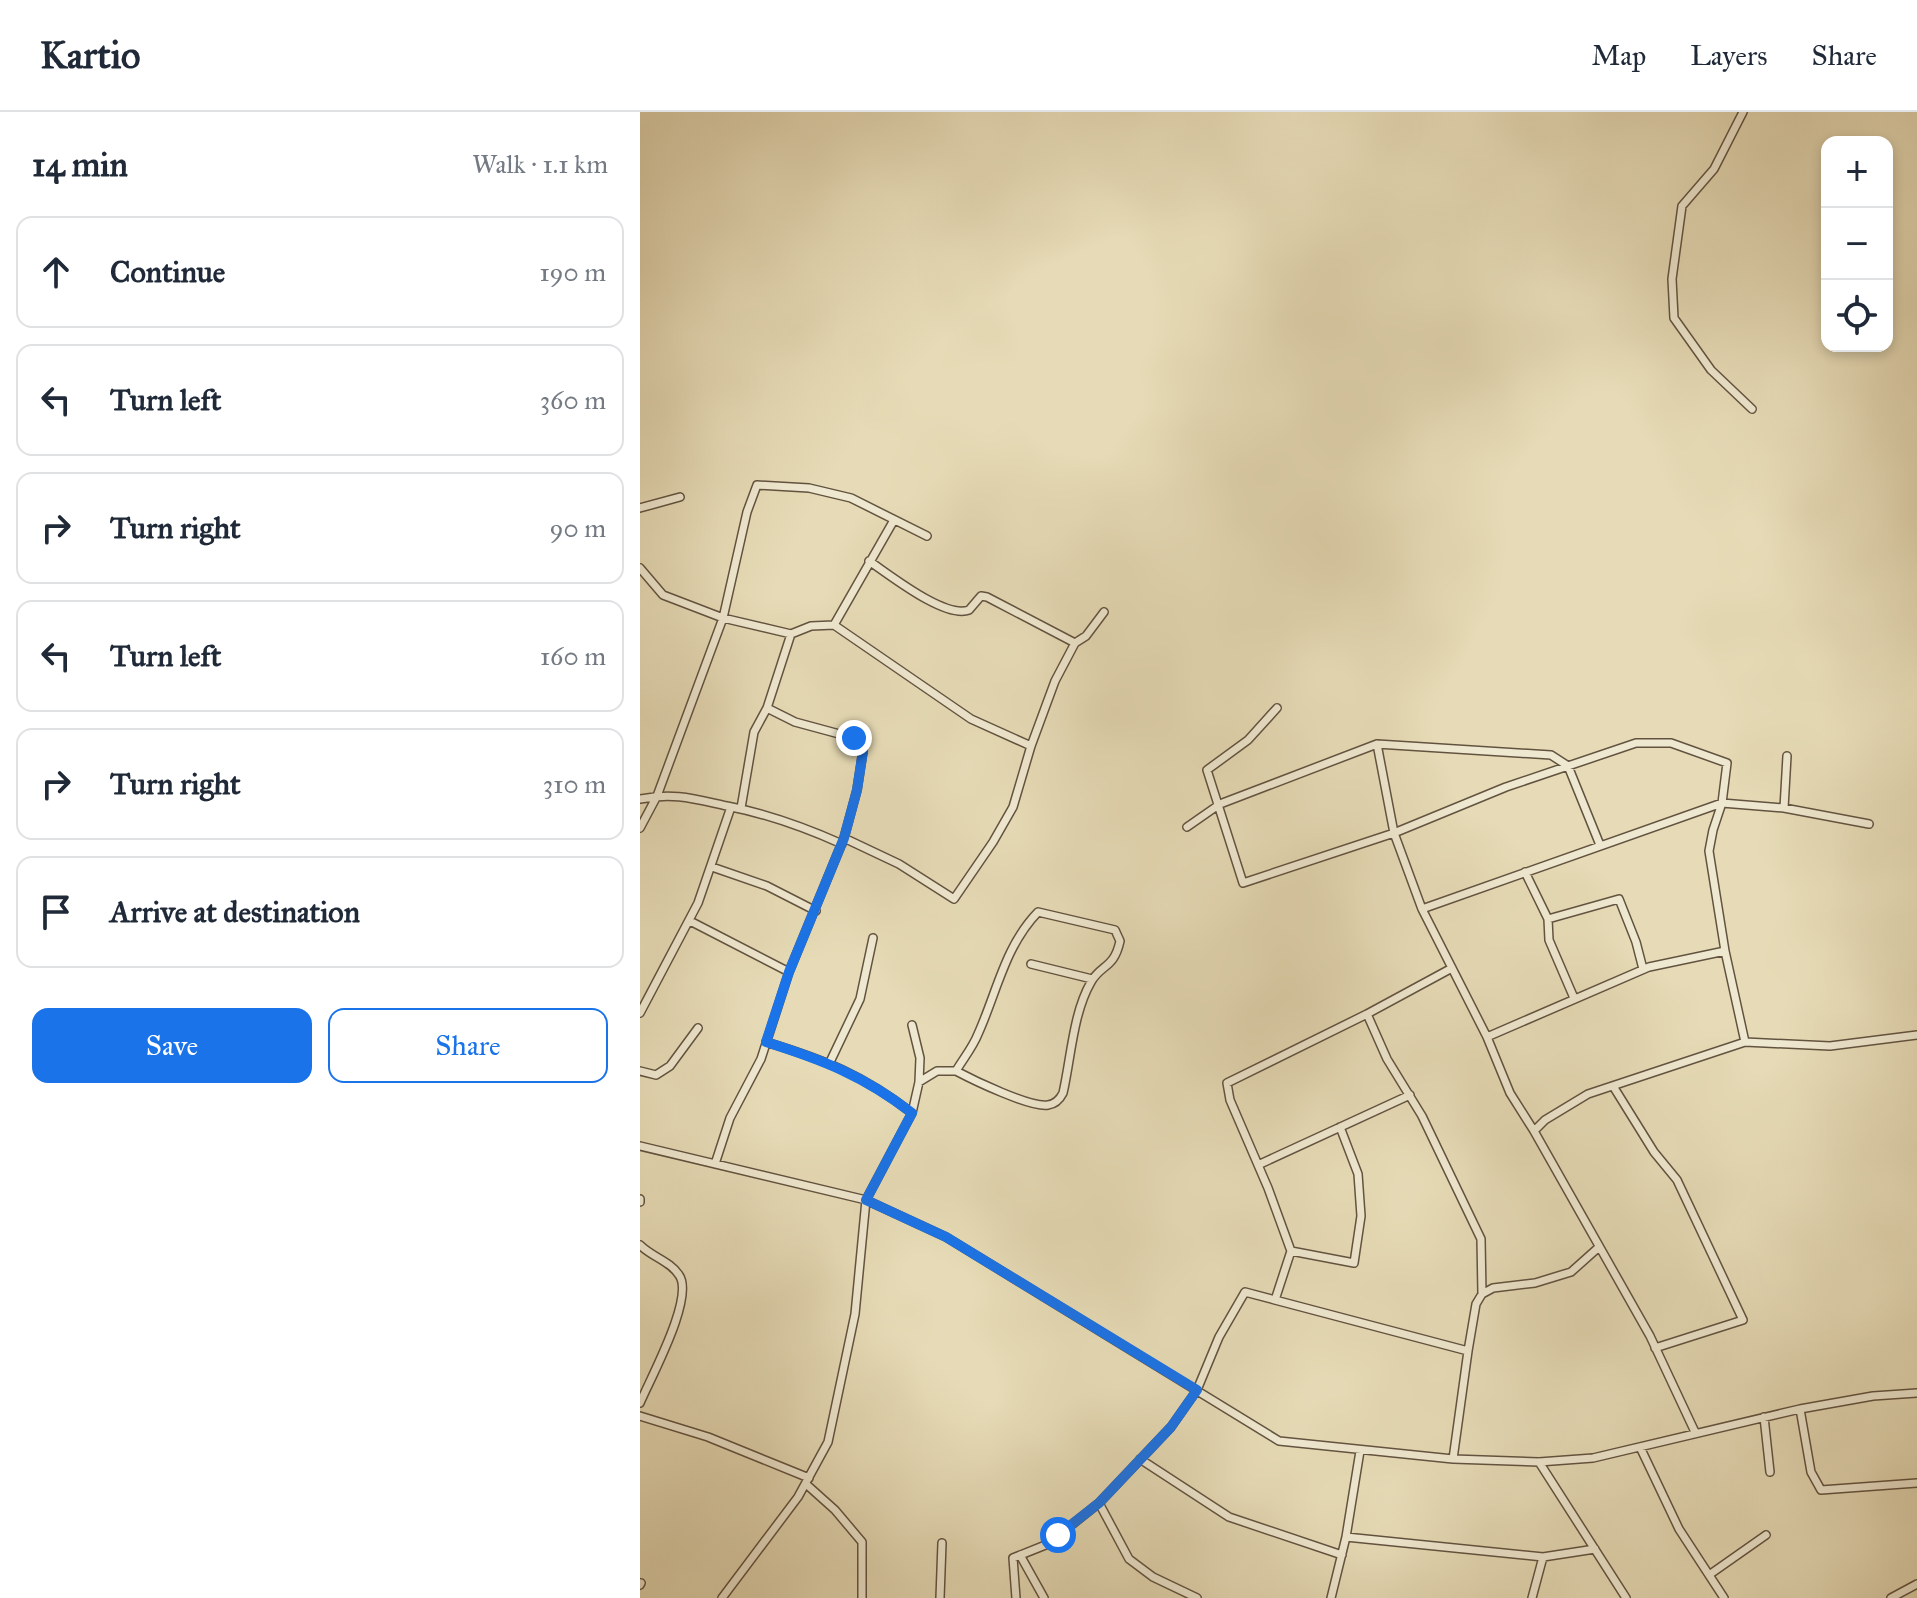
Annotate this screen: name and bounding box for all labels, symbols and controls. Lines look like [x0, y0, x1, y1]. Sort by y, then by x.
text: Kartio [40, 32, 140, 78]
text: Map [1591, 38, 1646, 73]
text: Layers [1690, 38, 1768, 73]
text: Share [1812, 38, 1877, 73]
map controls [1821, 136, 1893, 352]
button: + [1821, 136, 1893, 208]
text: 14 min [32, 144, 128, 185]
text: Walk · 1.1 km [472, 148, 608, 180]
button: − [1821, 208, 1893, 280]
icon: ahead [34, 250, 78, 294]
text: Continue [110, 254, 225, 290]
text: 190 m [539, 256, 606, 288]
button: locate [1821, 280, 1893, 352]
icon: left [34, 378, 78, 422]
text: Turn left [110, 382, 221, 418]
text: 360 m [540, 384, 606, 416]
icon: right [34, 506, 78, 550]
text: Turn right [110, 510, 241, 546]
text: 90 m [549, 512, 606, 544]
icon: left [34, 634, 78, 678]
text: Turn left [110, 638, 221, 674]
text: 160 m [540, 640, 606, 672]
route end [836, 720, 872, 756]
icon: right [34, 762, 78, 806]
text: Turn right [110, 766, 241, 802]
text: 310 m [543, 768, 606, 800]
icon: arrive [34, 890, 78, 934]
text: Arrive at destination [110, 894, 360, 930]
button: Save [32, 1008, 312, 1083]
button: Share [328, 1008, 608, 1083]
route start [1040, 1517, 1076, 1553]

